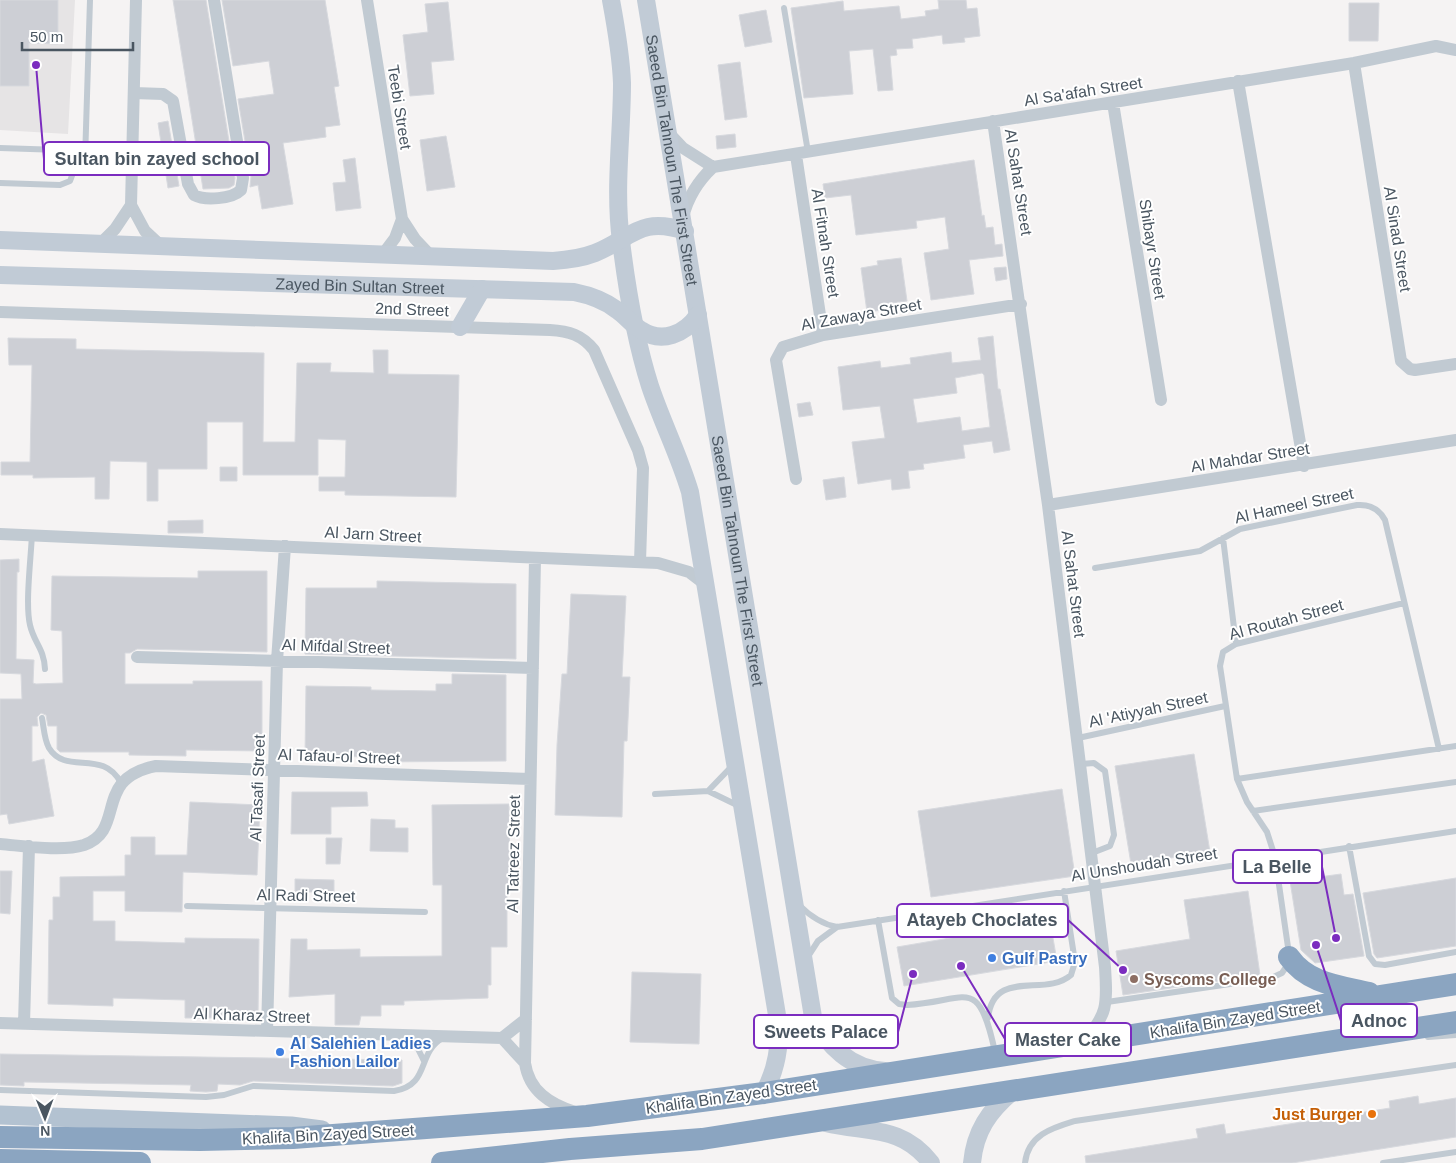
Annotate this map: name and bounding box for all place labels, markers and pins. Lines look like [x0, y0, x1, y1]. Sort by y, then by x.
callout: Sultan bin zayed school [44, 142, 269, 175]
callout: La Belle [1233, 850, 1322, 883]
callout: Atayeb Choclates [897, 904, 1068, 937]
place label: Gulf Pastry [1002, 950, 1087, 967]
marker: Gulf Pastry [986, 952, 998, 964]
place label: Syscoms College [1144, 971, 1277, 988]
marker: Syscoms College [1128, 973, 1140, 985]
callout: Adnoc [1341, 1004, 1417, 1037]
callout: Sweets Palace [754, 1015, 898, 1048]
callout: Master Cake [1005, 1023, 1131, 1056]
place label: Al Salehien Ladies Fashion Lailor [290, 1035, 431, 1070]
marker: Al Salehien Ladies Fashion Lailor [274, 1046, 286, 1058]
place label: Just Burger [1272, 1106, 1362, 1123]
marker: Just Burger [1366, 1108, 1378, 1120]

